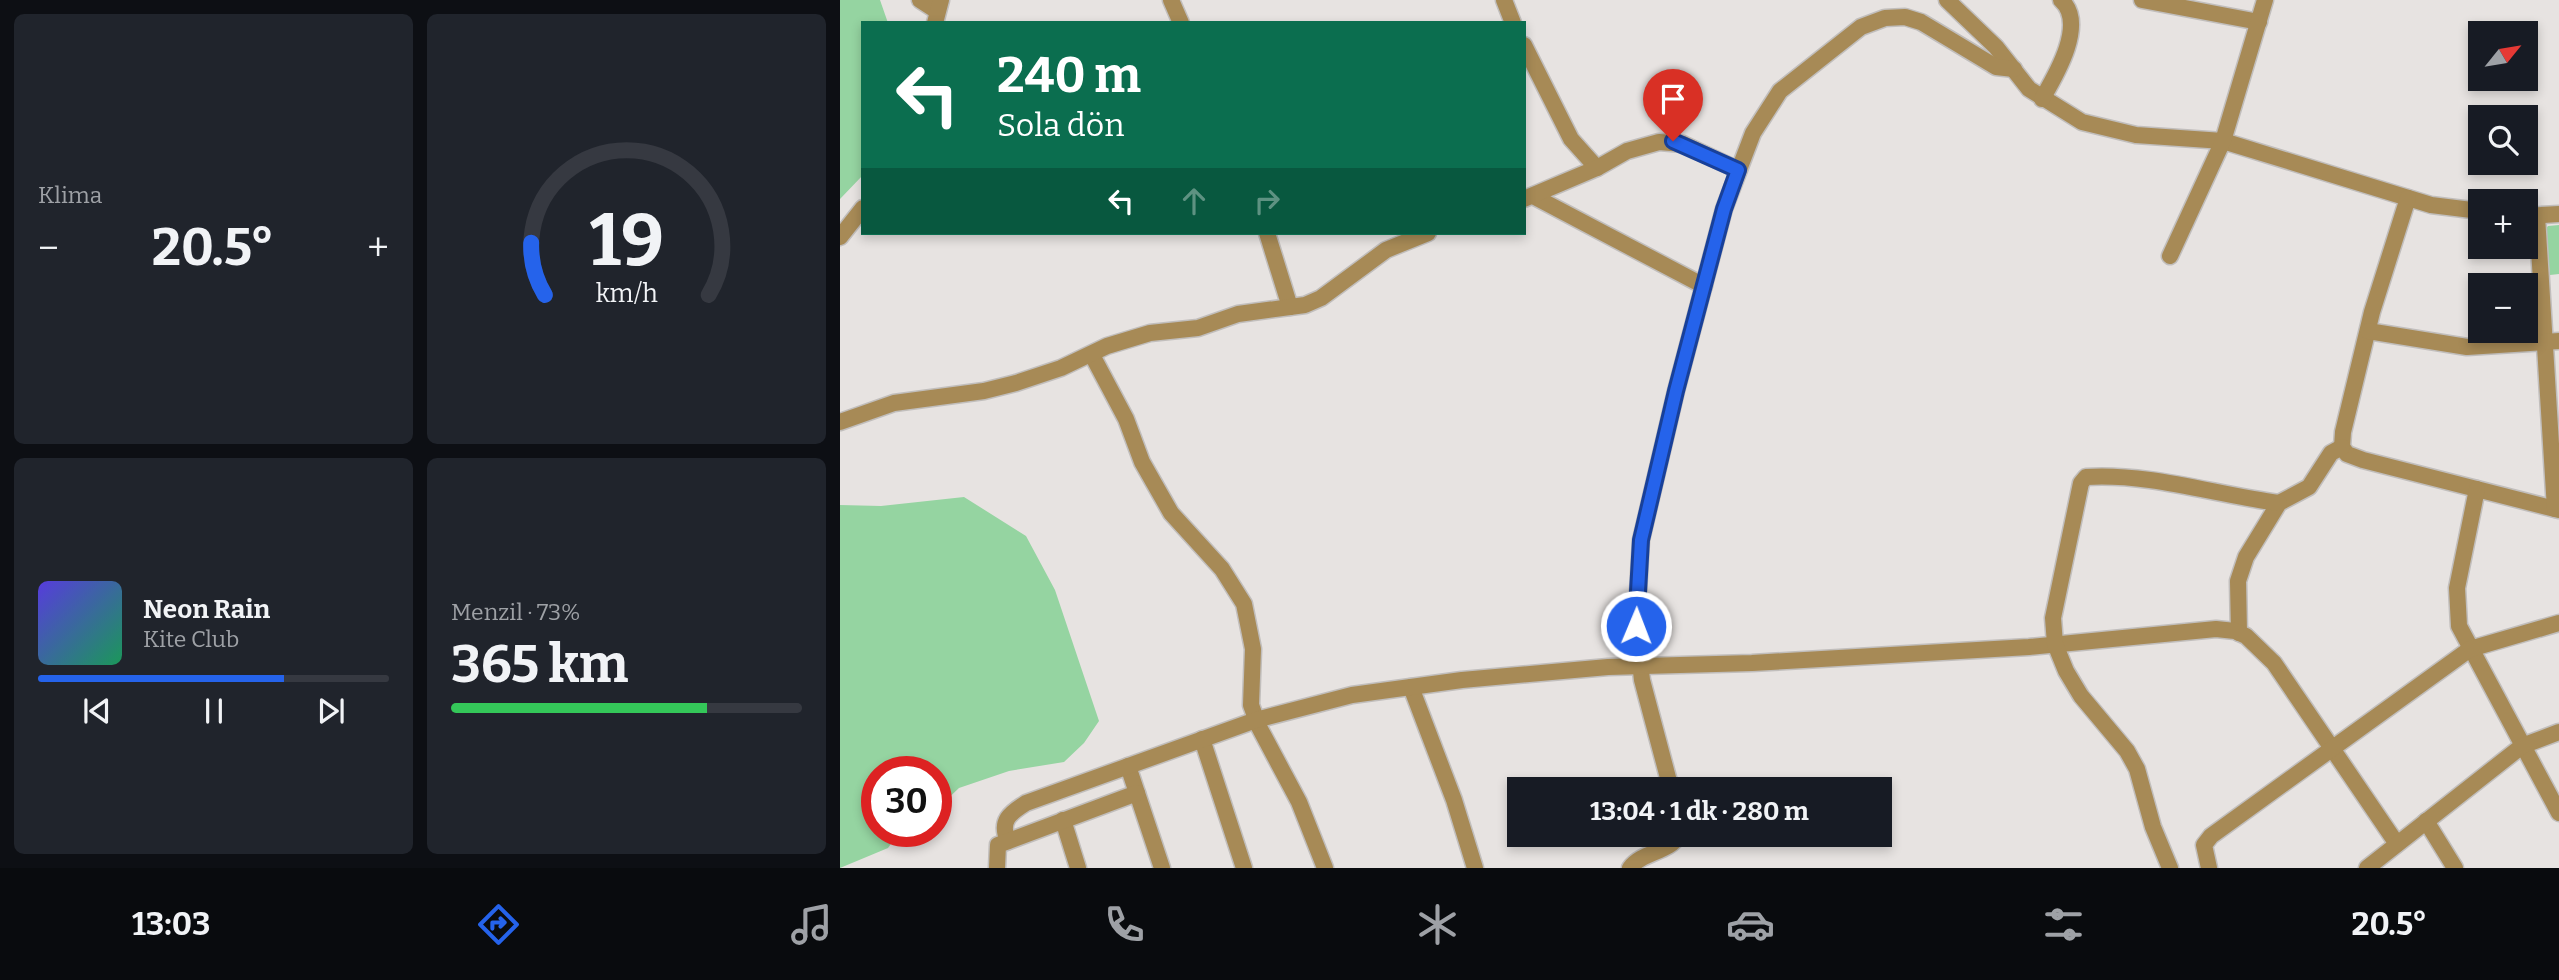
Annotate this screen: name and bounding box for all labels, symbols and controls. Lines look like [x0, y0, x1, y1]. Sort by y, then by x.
north arrow [2468, 21, 2538, 91]
map controls [2468, 21, 2538, 343]
text: 240 m [997, 46, 1141, 105]
icon: left [882, 49, 973, 140]
pin [1643, 69, 1703, 141]
icon: arrive [1654, 80, 1692, 118]
button: search [2468, 105, 2538, 175]
text: Sola dön [997, 106, 1125, 144]
text: Klima [38, 181, 102, 209]
icon: left [1102, 182, 1140, 220]
icon: ahead [1175, 182, 1213, 220]
icon: right [1248, 182, 1286, 220]
button: + [2468, 189, 2538, 259]
text: 19 [589, 197, 664, 284]
text: 20.5° [152, 216, 275, 279]
text: − [38, 225, 59, 271]
text: + [367, 225, 389, 271]
button: − [2468, 273, 2538, 343]
text: km/h [596, 279, 658, 309]
position arrow [1599, 589, 1673, 663]
text: Neon Rain [143, 594, 270, 625]
text: Menzil · 73% [451, 598, 581, 626]
text: Kite Club [143, 625, 239, 653]
text: 365 km [451, 633, 628, 696]
icon: previous [78, 692, 116, 730]
icon: pause [195, 692, 233, 730]
icon: next [312, 692, 350, 730]
speed limit sign: 30 [861, 756, 952, 847]
text: 13:04 · 1 dk · 280 m [1590, 796, 1809, 827]
icon: directions [474, 900, 523, 949]
icon: music [787, 900, 836, 949]
icon: phone [1100, 900, 1149, 949]
icon: climate [1413, 900, 1462, 949]
icon: car [1726, 900, 1775, 949]
icon: filters [2039, 900, 2088, 949]
text: 13:03 [132, 905, 210, 943]
text: 20.5° [2351, 905, 2427, 943]

